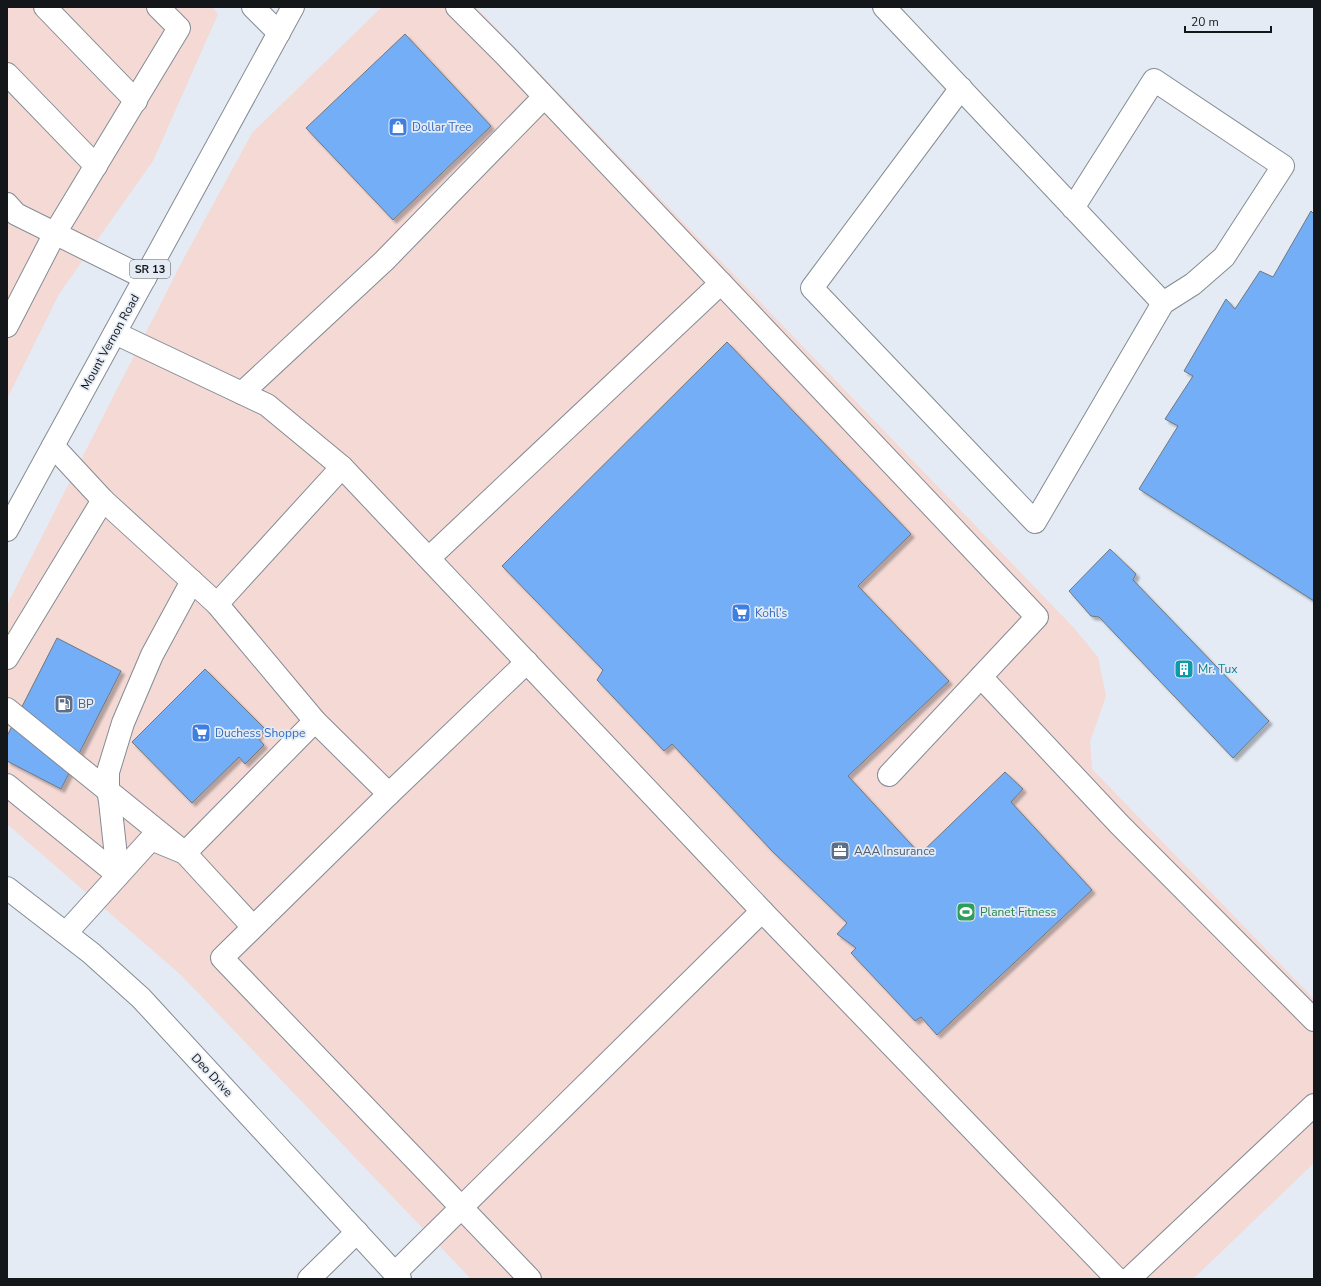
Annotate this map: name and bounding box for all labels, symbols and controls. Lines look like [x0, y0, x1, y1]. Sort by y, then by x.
scale bar [1185, 8, 1271, 34]
text: 20 m [1191, 14, 1219, 30]
shop icon: Dollar Tree [387, 116, 409, 138]
place label: Dollar Tree [412, 119, 472, 135]
road number: SR 13 [130, 260, 170, 278]
street label: Mount Vernon Road [77, 291, 143, 393]
supermarket icon: Kohl's [730, 602, 752, 624]
place label: Kohl's [755, 605, 788, 621]
building icon: Mr. Tux [1173, 658, 1195, 680]
place label: Mr. Tux [1198, 661, 1238, 677]
fuel station icon: BP [53, 693, 75, 715]
place label: BP [78, 696, 94, 712]
supermarket icon: Duchess Shoppe [190, 722, 212, 744]
place label: Duchess Shoppe [215, 725, 305, 741]
office icon: AAA Insurance [829, 840, 851, 862]
place label: AAA Insurance [854, 843, 935, 859]
sports icon: Planet Fitness [955, 901, 977, 923]
place label: Planet Fitness [980, 904, 1057, 920]
street label: Deo Drive [188, 1050, 236, 1100]

